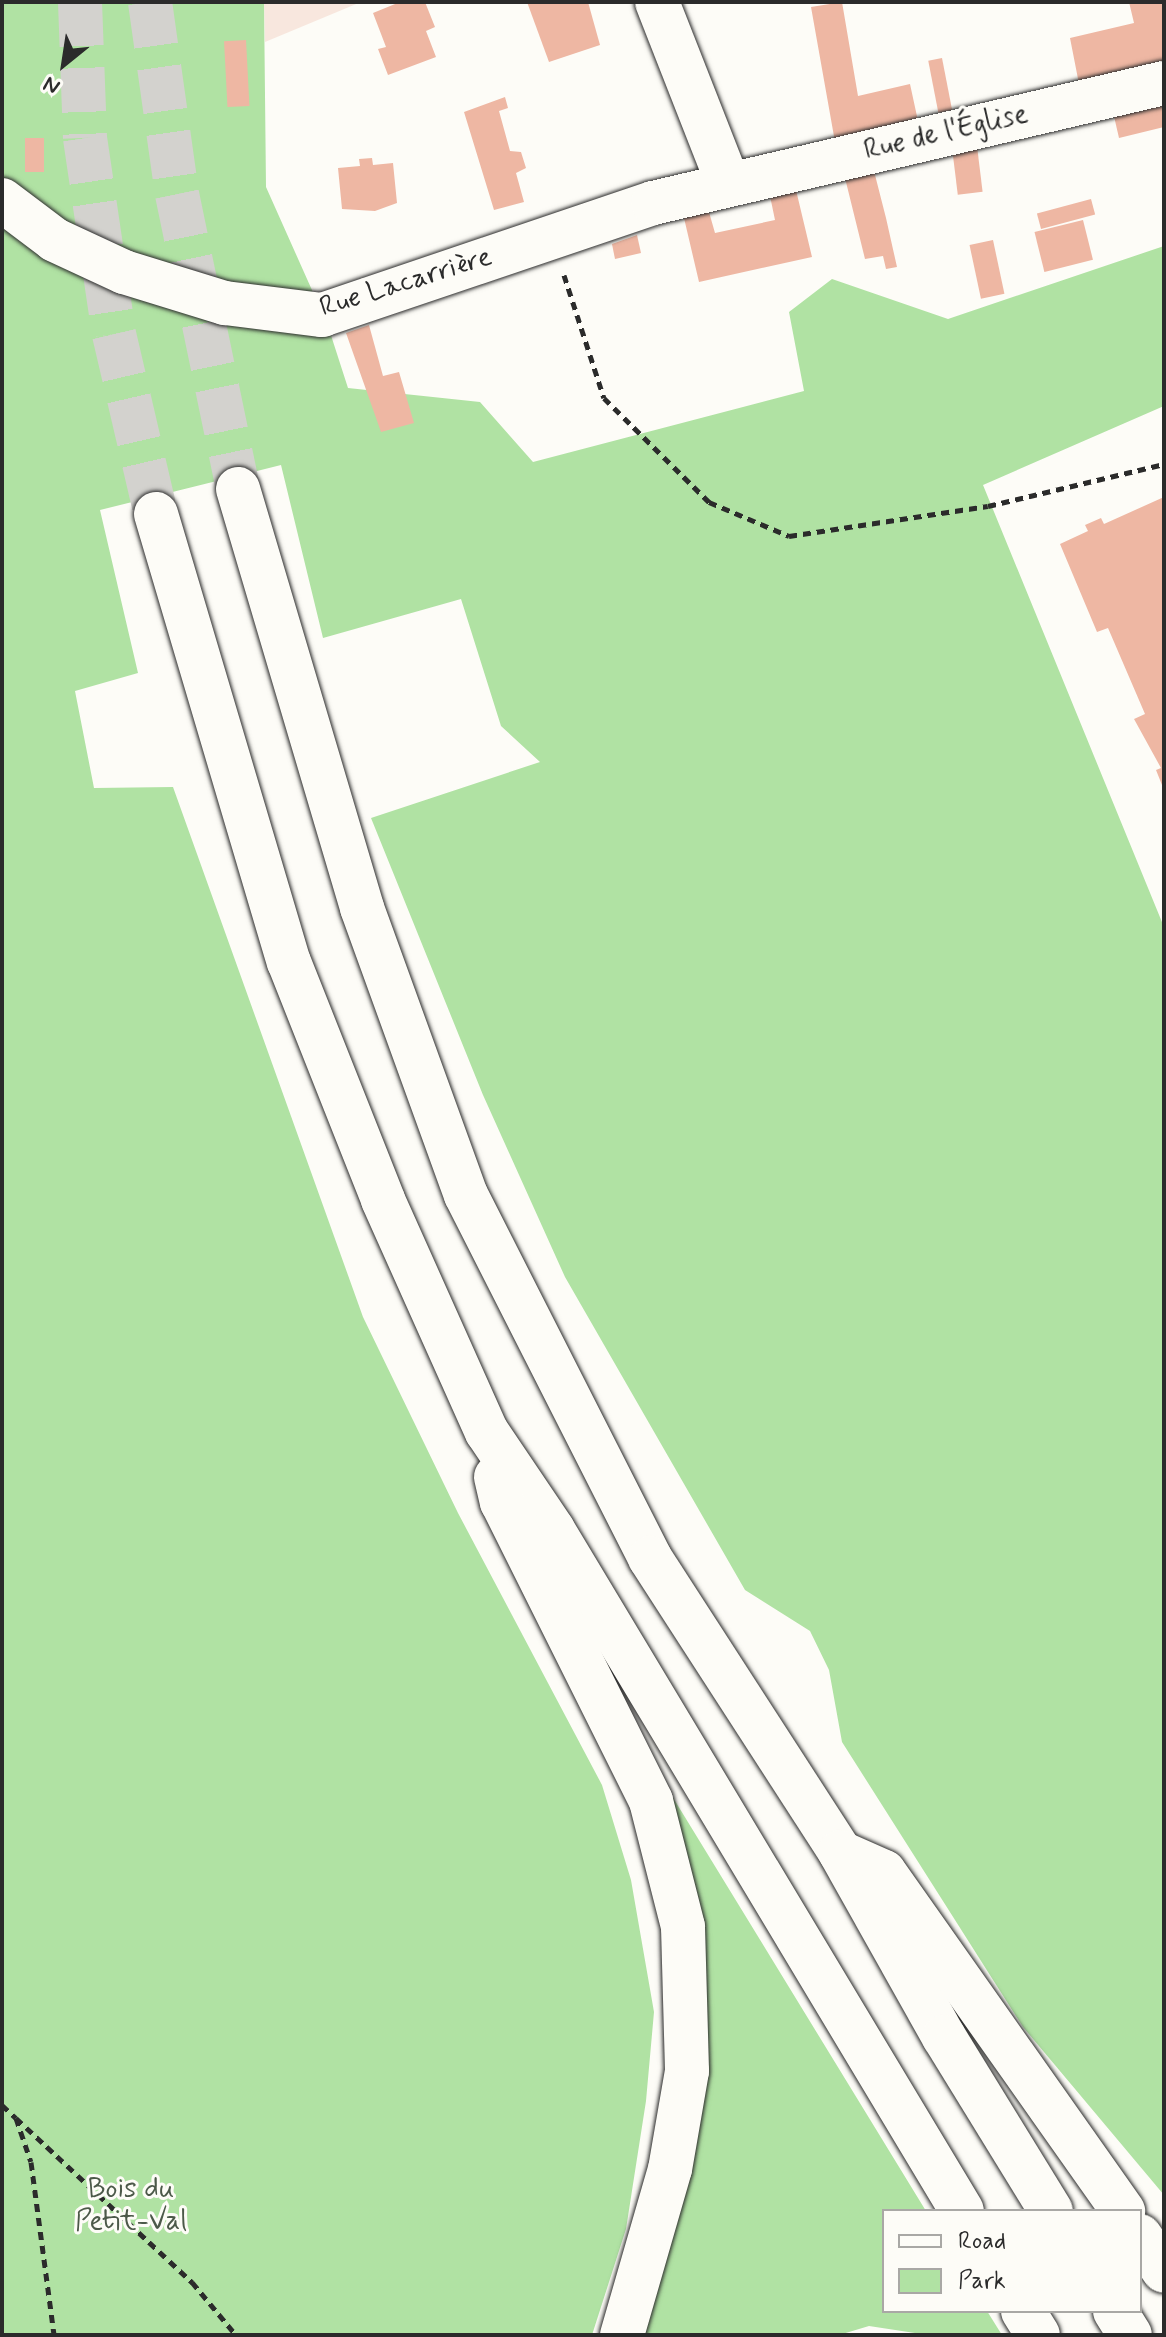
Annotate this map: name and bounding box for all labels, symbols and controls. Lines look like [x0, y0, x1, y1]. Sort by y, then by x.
north arrow [24, 24, 104, 104]
text: N [39, 69, 65, 101]
street label: Rue de l'Église [860, 98, 1032, 168]
street label: Rue Lacarrière [317, 241, 495, 325]
park label: Bois du Petit-Val [75, 2173, 187, 2239]
legend [882, 2209, 1142, 2313]
text: Road [958, 2226, 1006, 2257]
text: Park [958, 2266, 1006, 2297]

